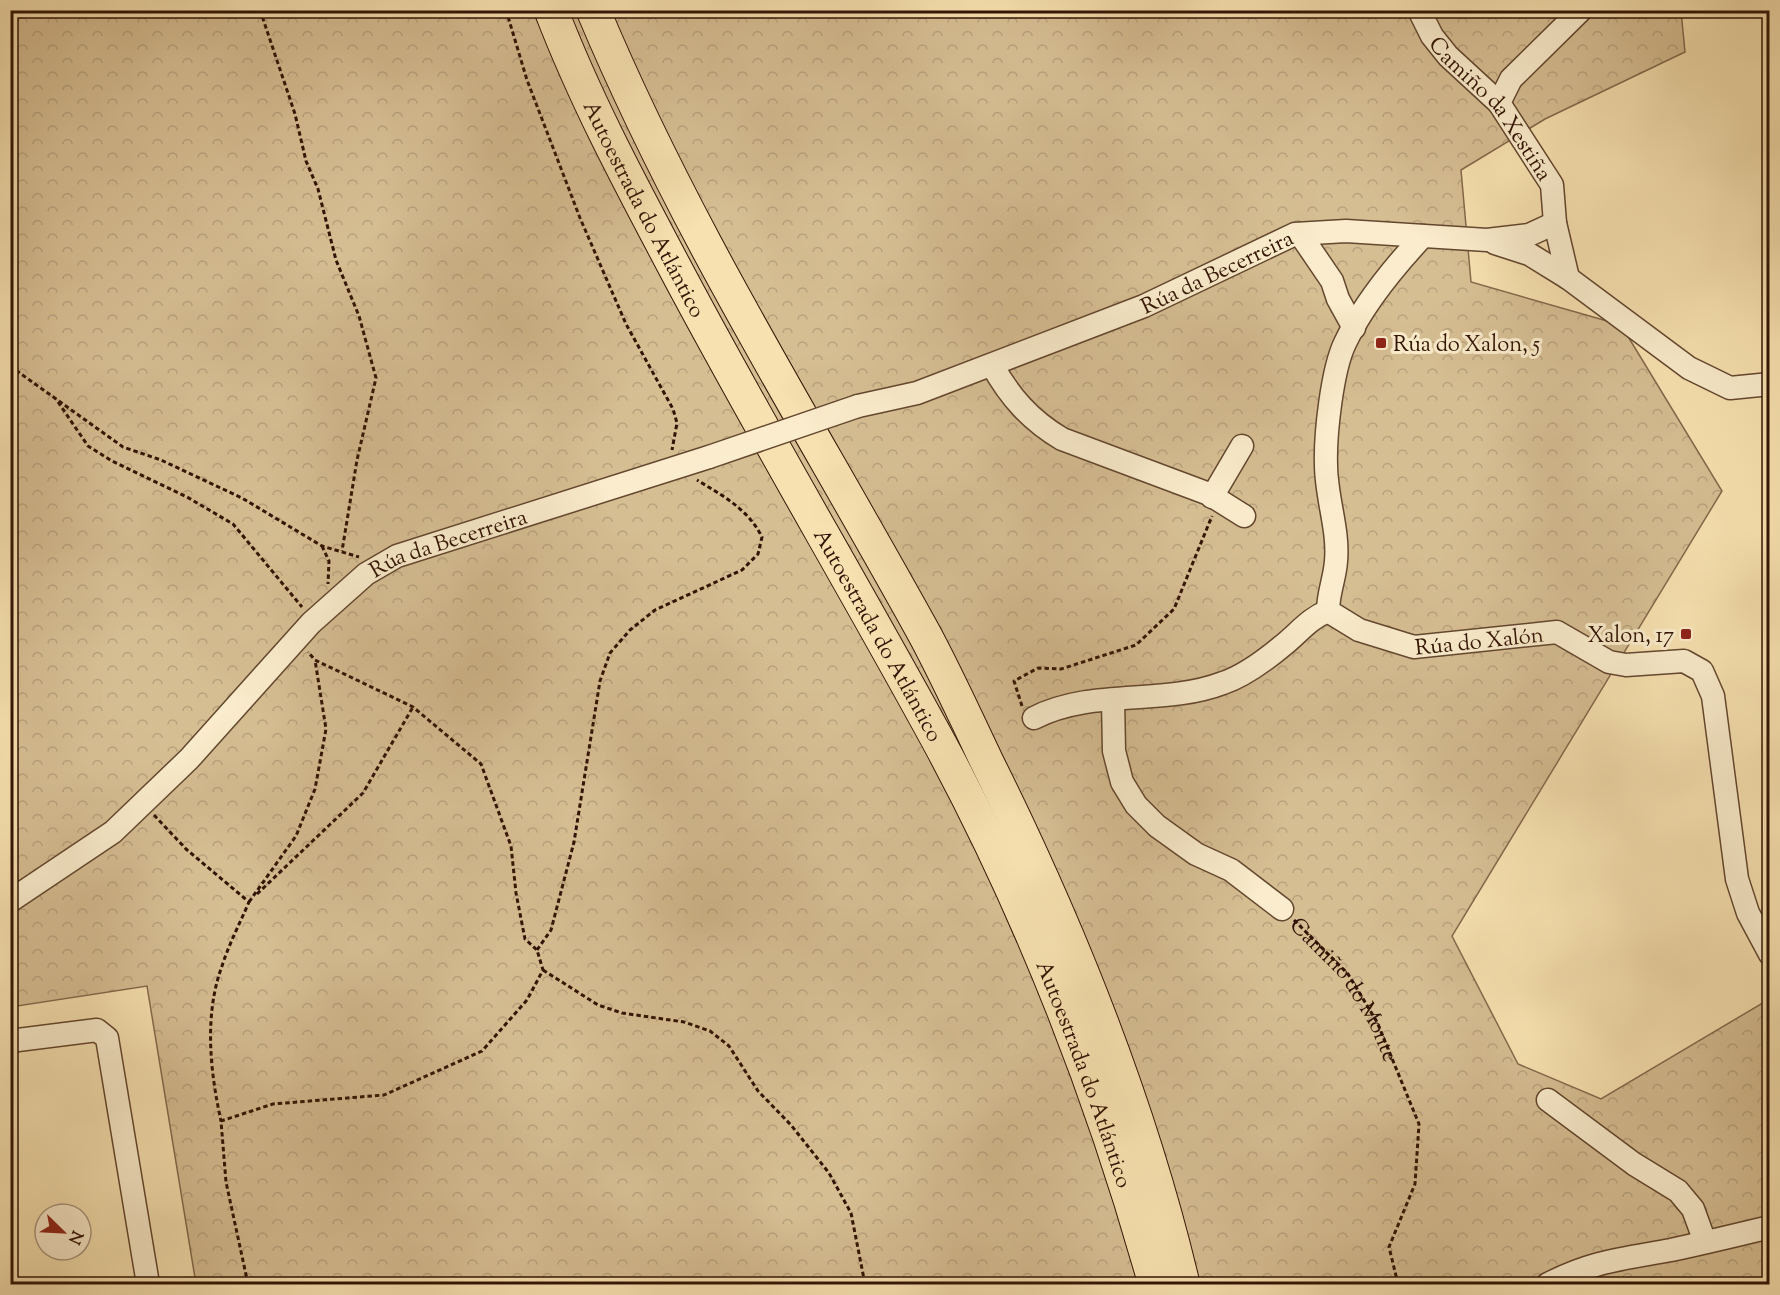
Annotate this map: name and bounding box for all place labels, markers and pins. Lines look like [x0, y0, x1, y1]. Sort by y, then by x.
place label: Rúa do Xalon, 5 [1393, 330, 1540, 362]
marker: Rúa do Xalon, 5 [1374, 336, 1388, 350]
place label: Xalon, 17 [1588, 621, 1674, 653]
marker: Xalon, 17 [1679, 627, 1693, 641]

